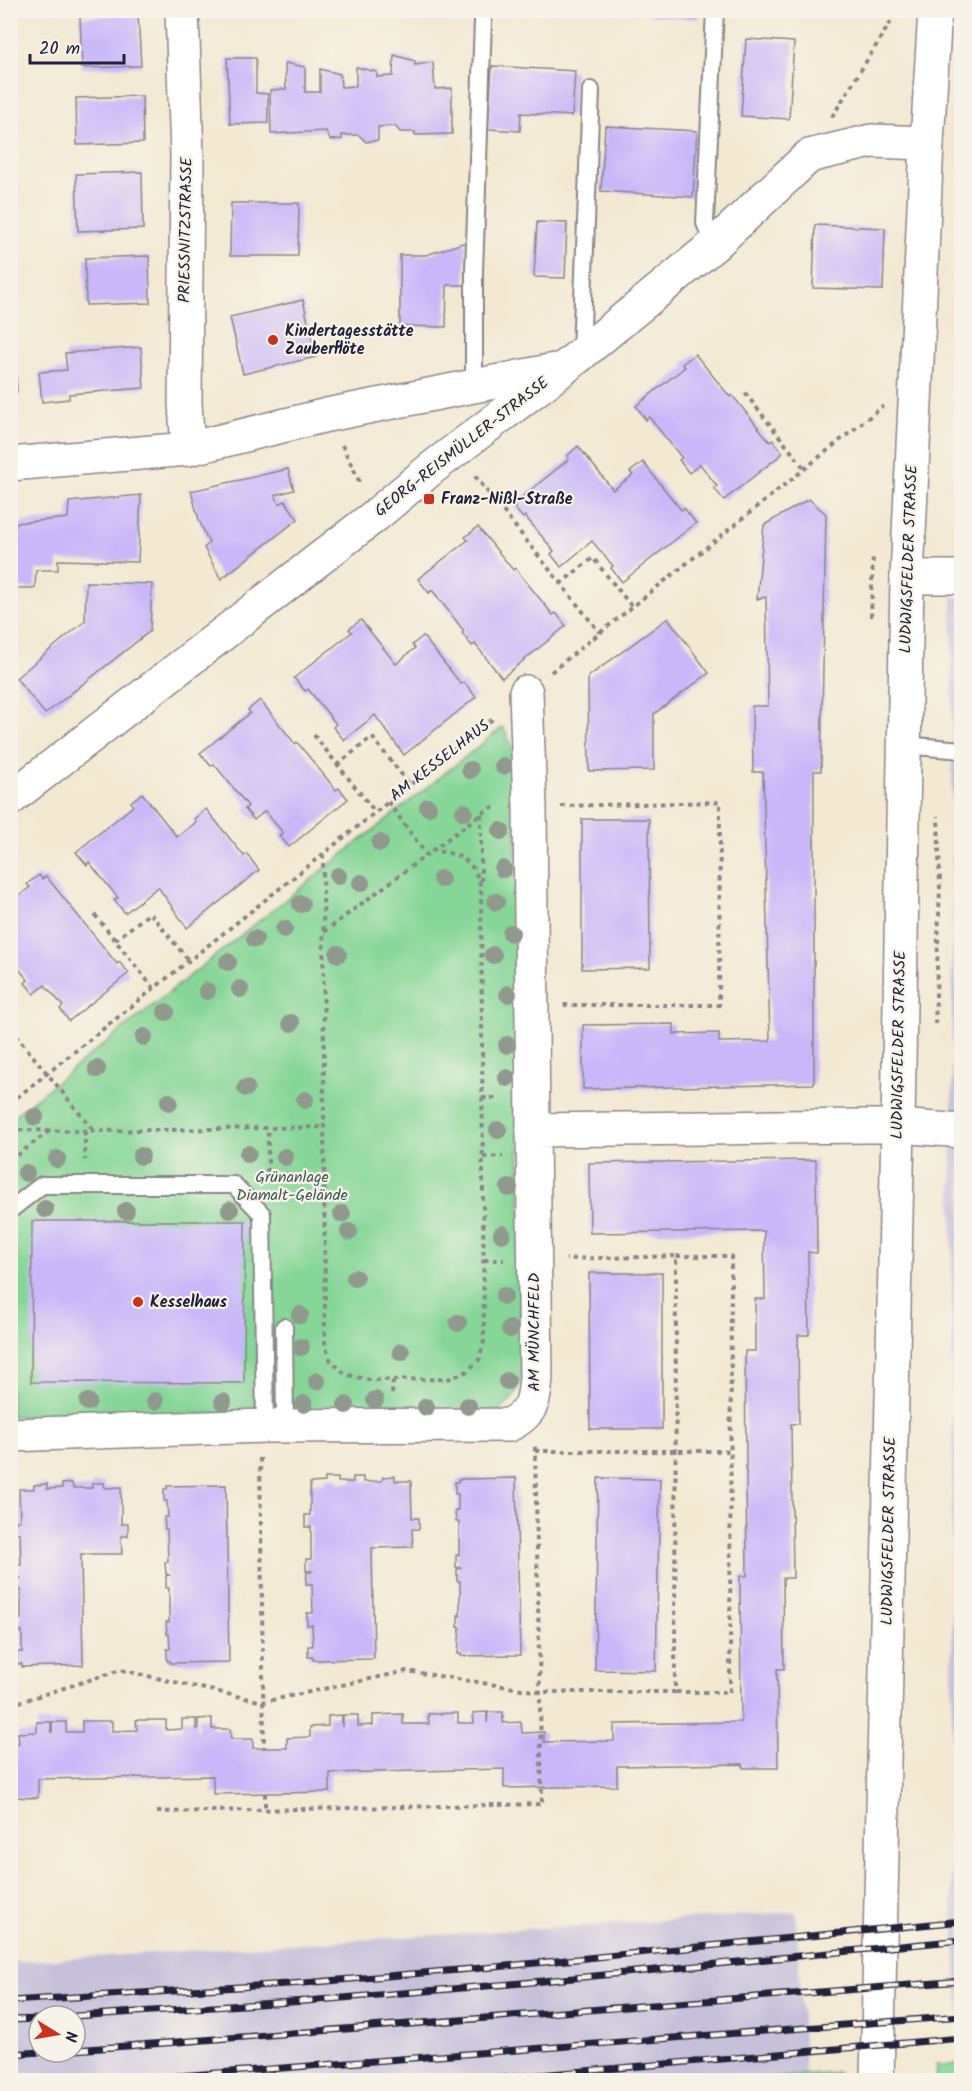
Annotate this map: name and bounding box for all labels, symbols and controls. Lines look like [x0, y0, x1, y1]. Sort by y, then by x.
scale bar [30, 27, 124, 65]
text: 20 m [39, 35, 80, 64]
street label: PRIESSNITZSTRASSE [172, 156, 200, 303]
place label: Kindertagesstätte Zauberflöte [285, 319, 414, 362]
marker: Kindertagesstätte Zauberflöte [266, 333, 280, 347]
street label: GEORG-REISMÜLLER-STRASSE [369, 370, 555, 523]
street label: LUDWIGSFELDER STRASSE [893, 464, 925, 654]
place label: Franz-Nißl-Straße [441, 487, 573, 512]
marker: Franz-Nißl-Straße [422, 492, 436, 506]
street label: AM KESSELHAUS [385, 714, 496, 808]
street label: LUDWIGSFELDER STRASSE [885, 950, 913, 1140]
park label: Grünanlage Diamalt-Gelände [236, 1165, 348, 1208]
street label: AM MÜNCHFELD [522, 1273, 547, 1391]
place label: Kesselhaus [150, 1290, 227, 1315]
marker: Kesselhaus [131, 1295, 145, 1309]
street label: LUDWIGSFELDER STRASSE [875, 1436, 903, 1626]
north arrow [27, 2004, 87, 2064]
text: N [57, 2029, 83, 2044]

